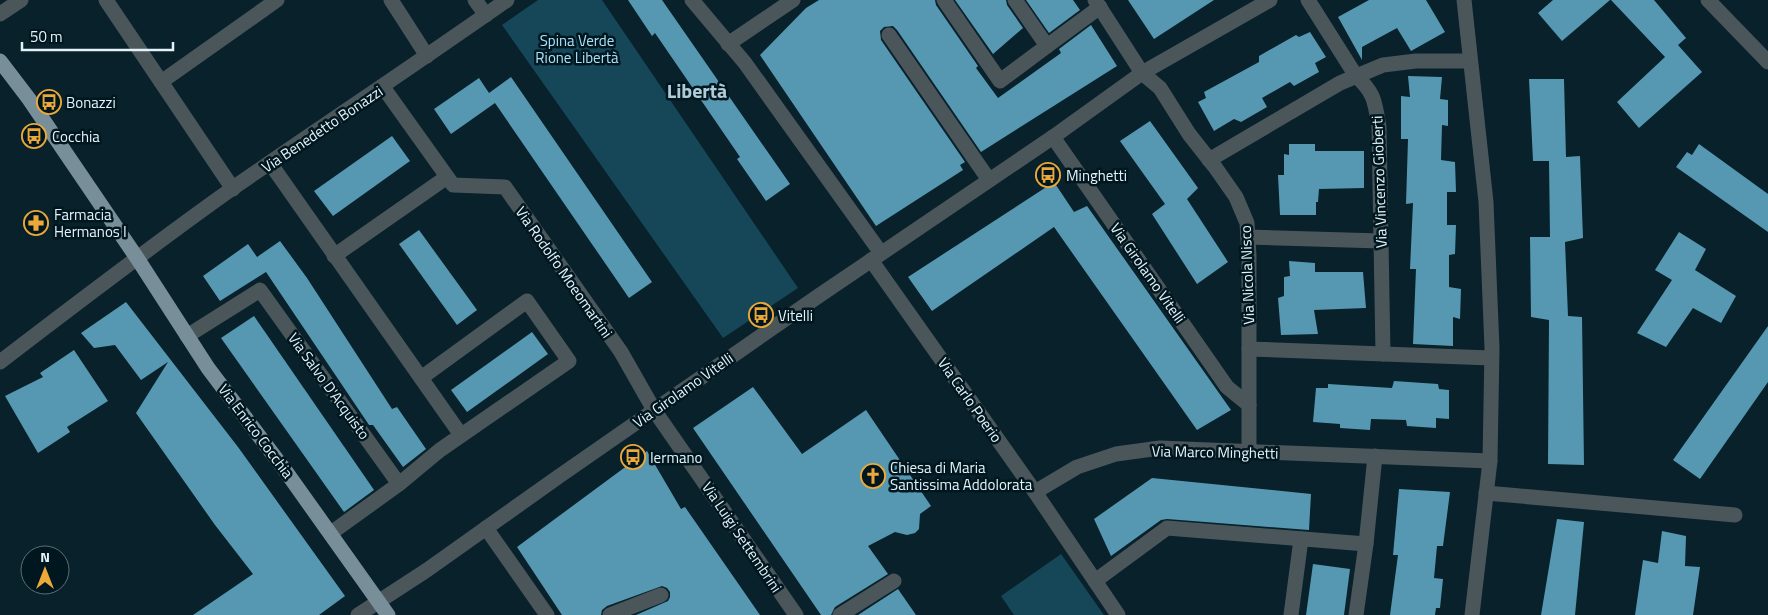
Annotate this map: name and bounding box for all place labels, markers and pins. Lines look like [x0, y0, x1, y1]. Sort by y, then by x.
bus stop icon: Bonazzi [36, 89, 62, 115]
place label: Bonazzi [66, 91, 116, 114]
bus stop icon: Cocchia [21, 123, 47, 149]
place label: Cocchia [52, 125, 100, 148]
bus stop icon: Minghetti [1035, 162, 1061, 188]
place label: Minghetti [1066, 164, 1127, 187]
place label: Farmacia Hermanos I [54, 203, 127, 243]
pharmacy icon: Farmacia Hermanos I [23, 210, 49, 236]
bus stop icon: Vitelli [748, 302, 774, 328]
place label: Vitelli [778, 304, 813, 327]
bus stop icon: Iermano [620, 444, 646, 470]
place label: Iermano [650, 446, 702, 469]
place label: Chiesa di Maria Santissima Addolorata [890, 456, 1033, 496]
church icon: Chiesa di Maria Santissima Addolorata [860, 463, 886, 489]

